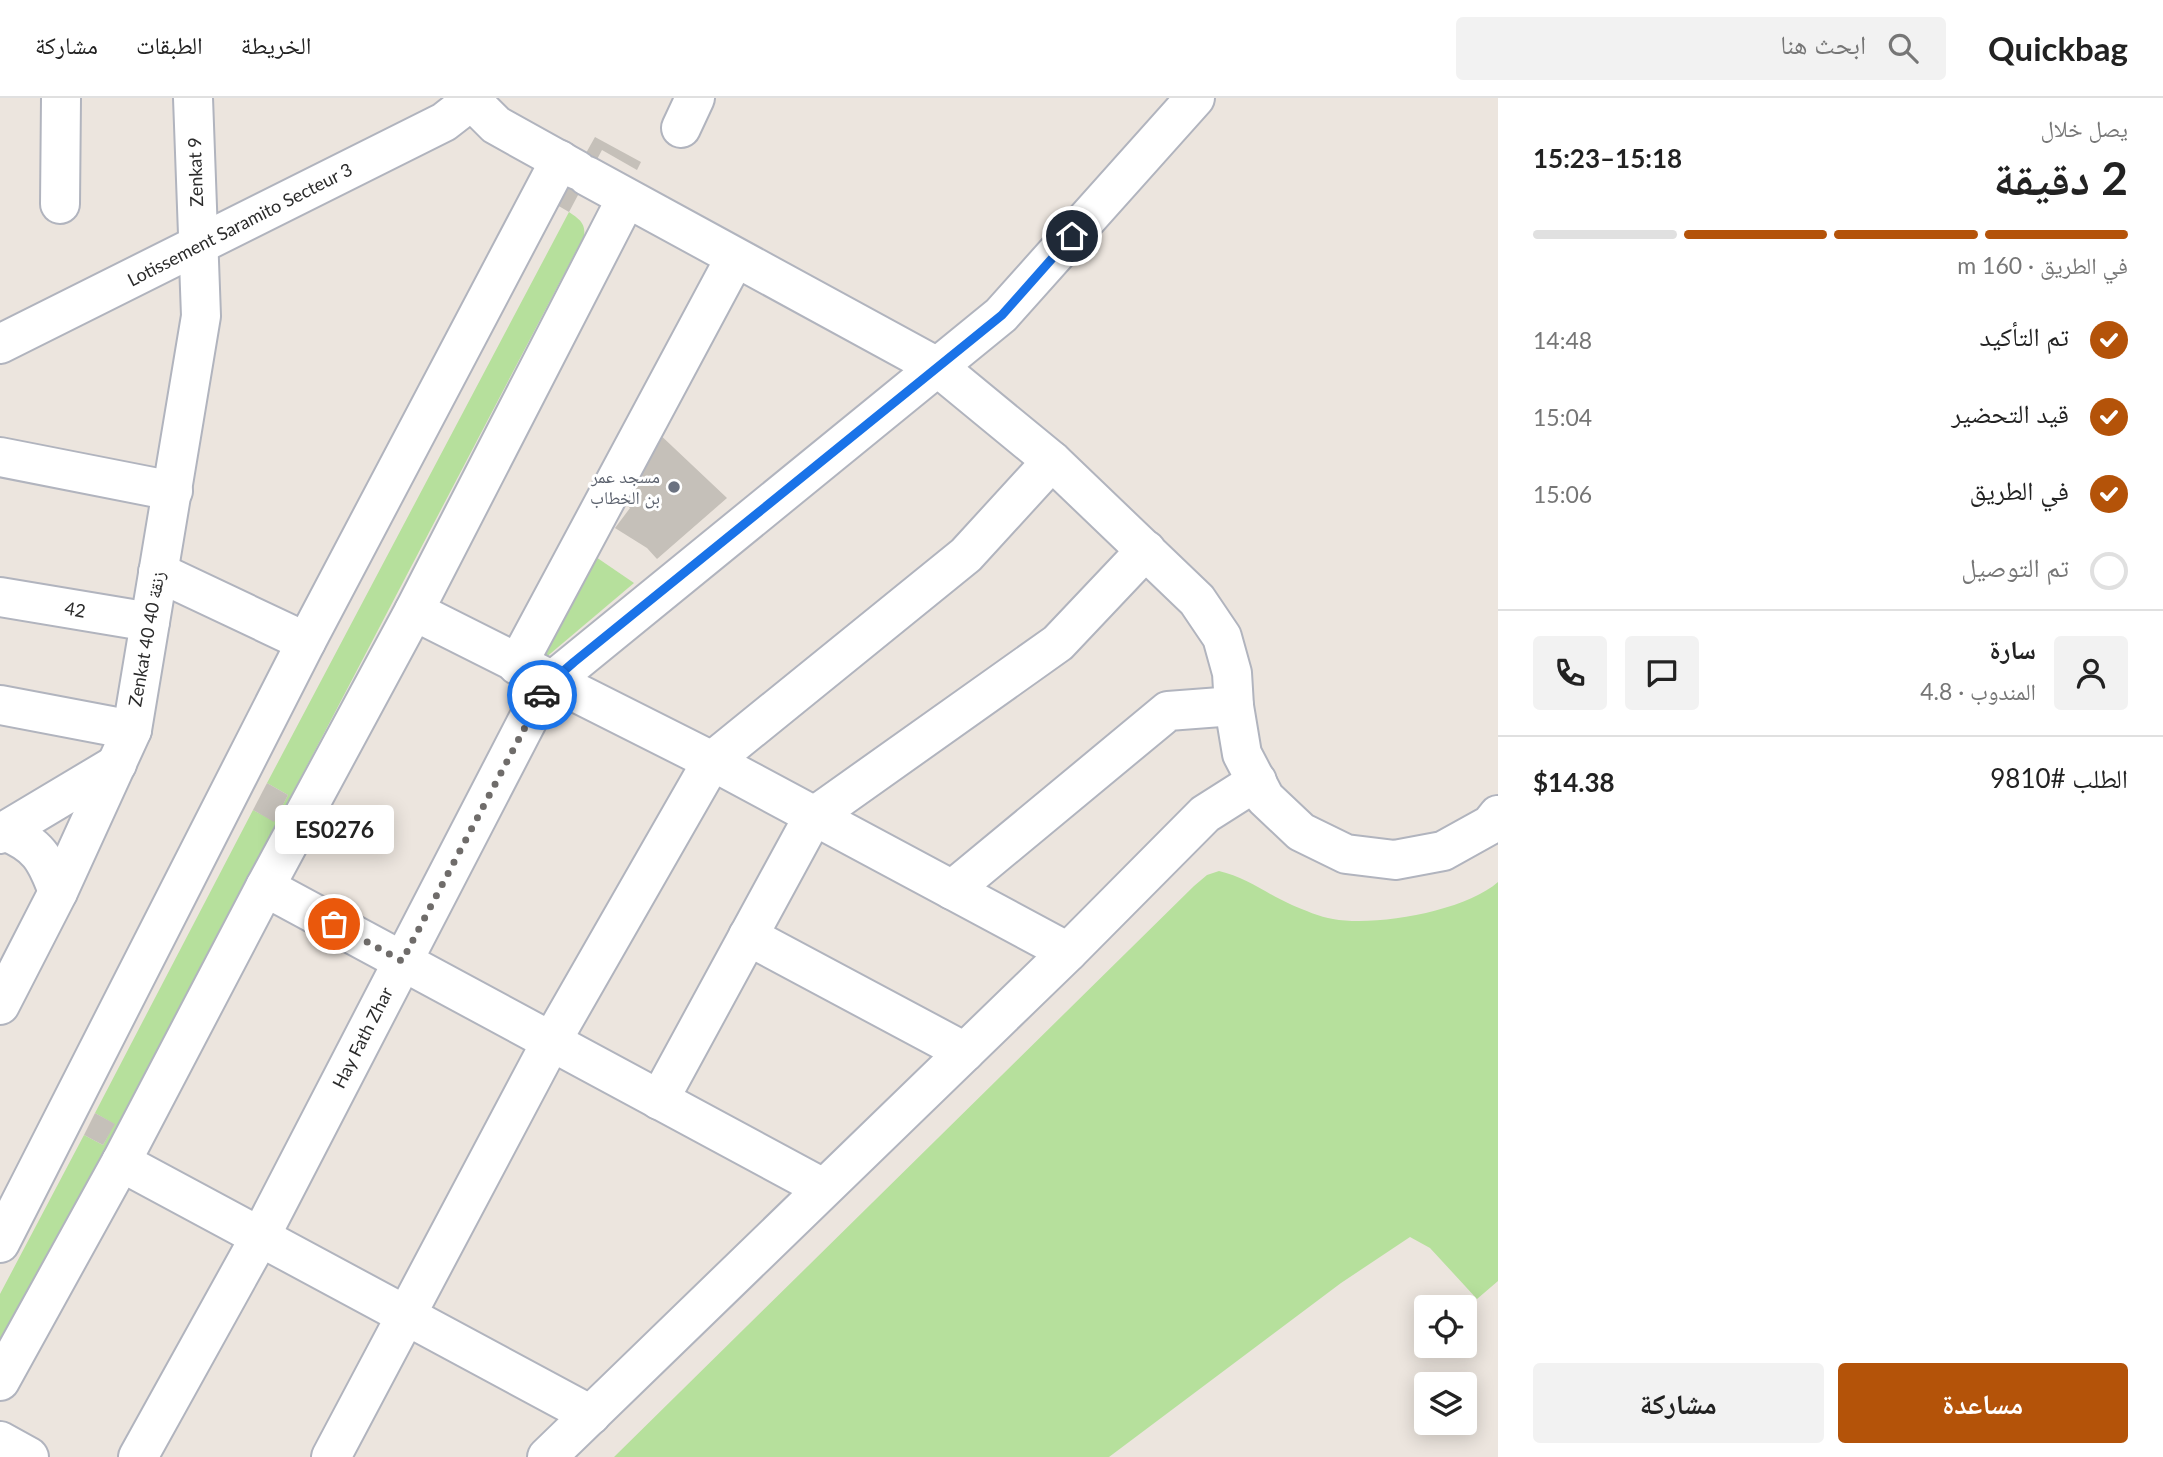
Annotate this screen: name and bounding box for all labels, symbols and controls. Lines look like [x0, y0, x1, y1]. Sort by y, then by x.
search box [1456, 17, 1946, 80]
text: ابحث هنا [1780, 28, 1866, 60]
text: Quickbag [1988, 28, 2128, 68]
icon: search [1884, 29, 1922, 67]
text: مشاركة [35, 30, 98, 59]
text: الطبقات [136, 30, 203, 59]
text: الخريطة [241, 30, 311, 59]
text: يصل خلال [2040, 114, 2128, 142]
street label: Zenkat 9 [183, 137, 207, 207]
text: 15:18–15:23 [1533, 142, 1682, 174]
text: 2 دقيقة [1994, 150, 2128, 205]
street label: Lotissement Saramito Secteur 3 [123, 158, 356, 291]
pin [1042, 206, 1102, 266]
icon: home [1053, 217, 1091, 255]
text: في الطريق · 160 m [1957, 251, 2128, 279]
text: تم التأكيد [1980, 320, 2069, 352]
icon: check [2090, 321, 2128, 359]
text: 14:48 [1533, 326, 1592, 354]
text: قيد التحضير [1951, 397, 2069, 429]
icon: check [2090, 398, 2128, 436]
text: 15:04 [1533, 403, 1592, 431]
place label: مسجد عمر بن الخطاب [590, 465, 660, 509]
text: في الطريق [1969, 474, 2069, 506]
icon: check [2090, 475, 2128, 513]
marker: مسجد عمر بن الخطاب [666, 479, 682, 495]
text: 15:06 [1533, 480, 1592, 508]
text: تم التوصيل [1961, 551, 2069, 583]
street label: Zenkat 40 زنقة 40 [123, 569, 169, 708]
street label: 42 [63, 596, 87, 622]
text: سارة [1989, 633, 2036, 665]
button: phone [1533, 636, 1607, 710]
button: chat [1625, 636, 1699, 710]
button: person [2054, 636, 2128, 710]
courier [507, 660, 577, 730]
icon: car [523, 676, 561, 714]
text: المندوب · 4.8 [1920, 677, 2036, 705]
text: الطلب #9810 [1990, 762, 2128, 794]
text: $14.38 [1533, 766, 1615, 798]
callout: ES0276 [274, 805, 394, 854]
text: ES0276 [295, 815, 374, 843]
pin [304, 894, 364, 954]
icon: bag [315, 905, 353, 943]
street label: Hay Fath Zhar [327, 983, 397, 1092]
map controls [1414, 1295, 1477, 1435]
button: locate [1414, 1295, 1477, 1358]
button: مشاركة [1533, 1363, 1824, 1443]
button: مساعدة [1838, 1363, 2128, 1443]
button: layers [1414, 1372, 1477, 1435]

